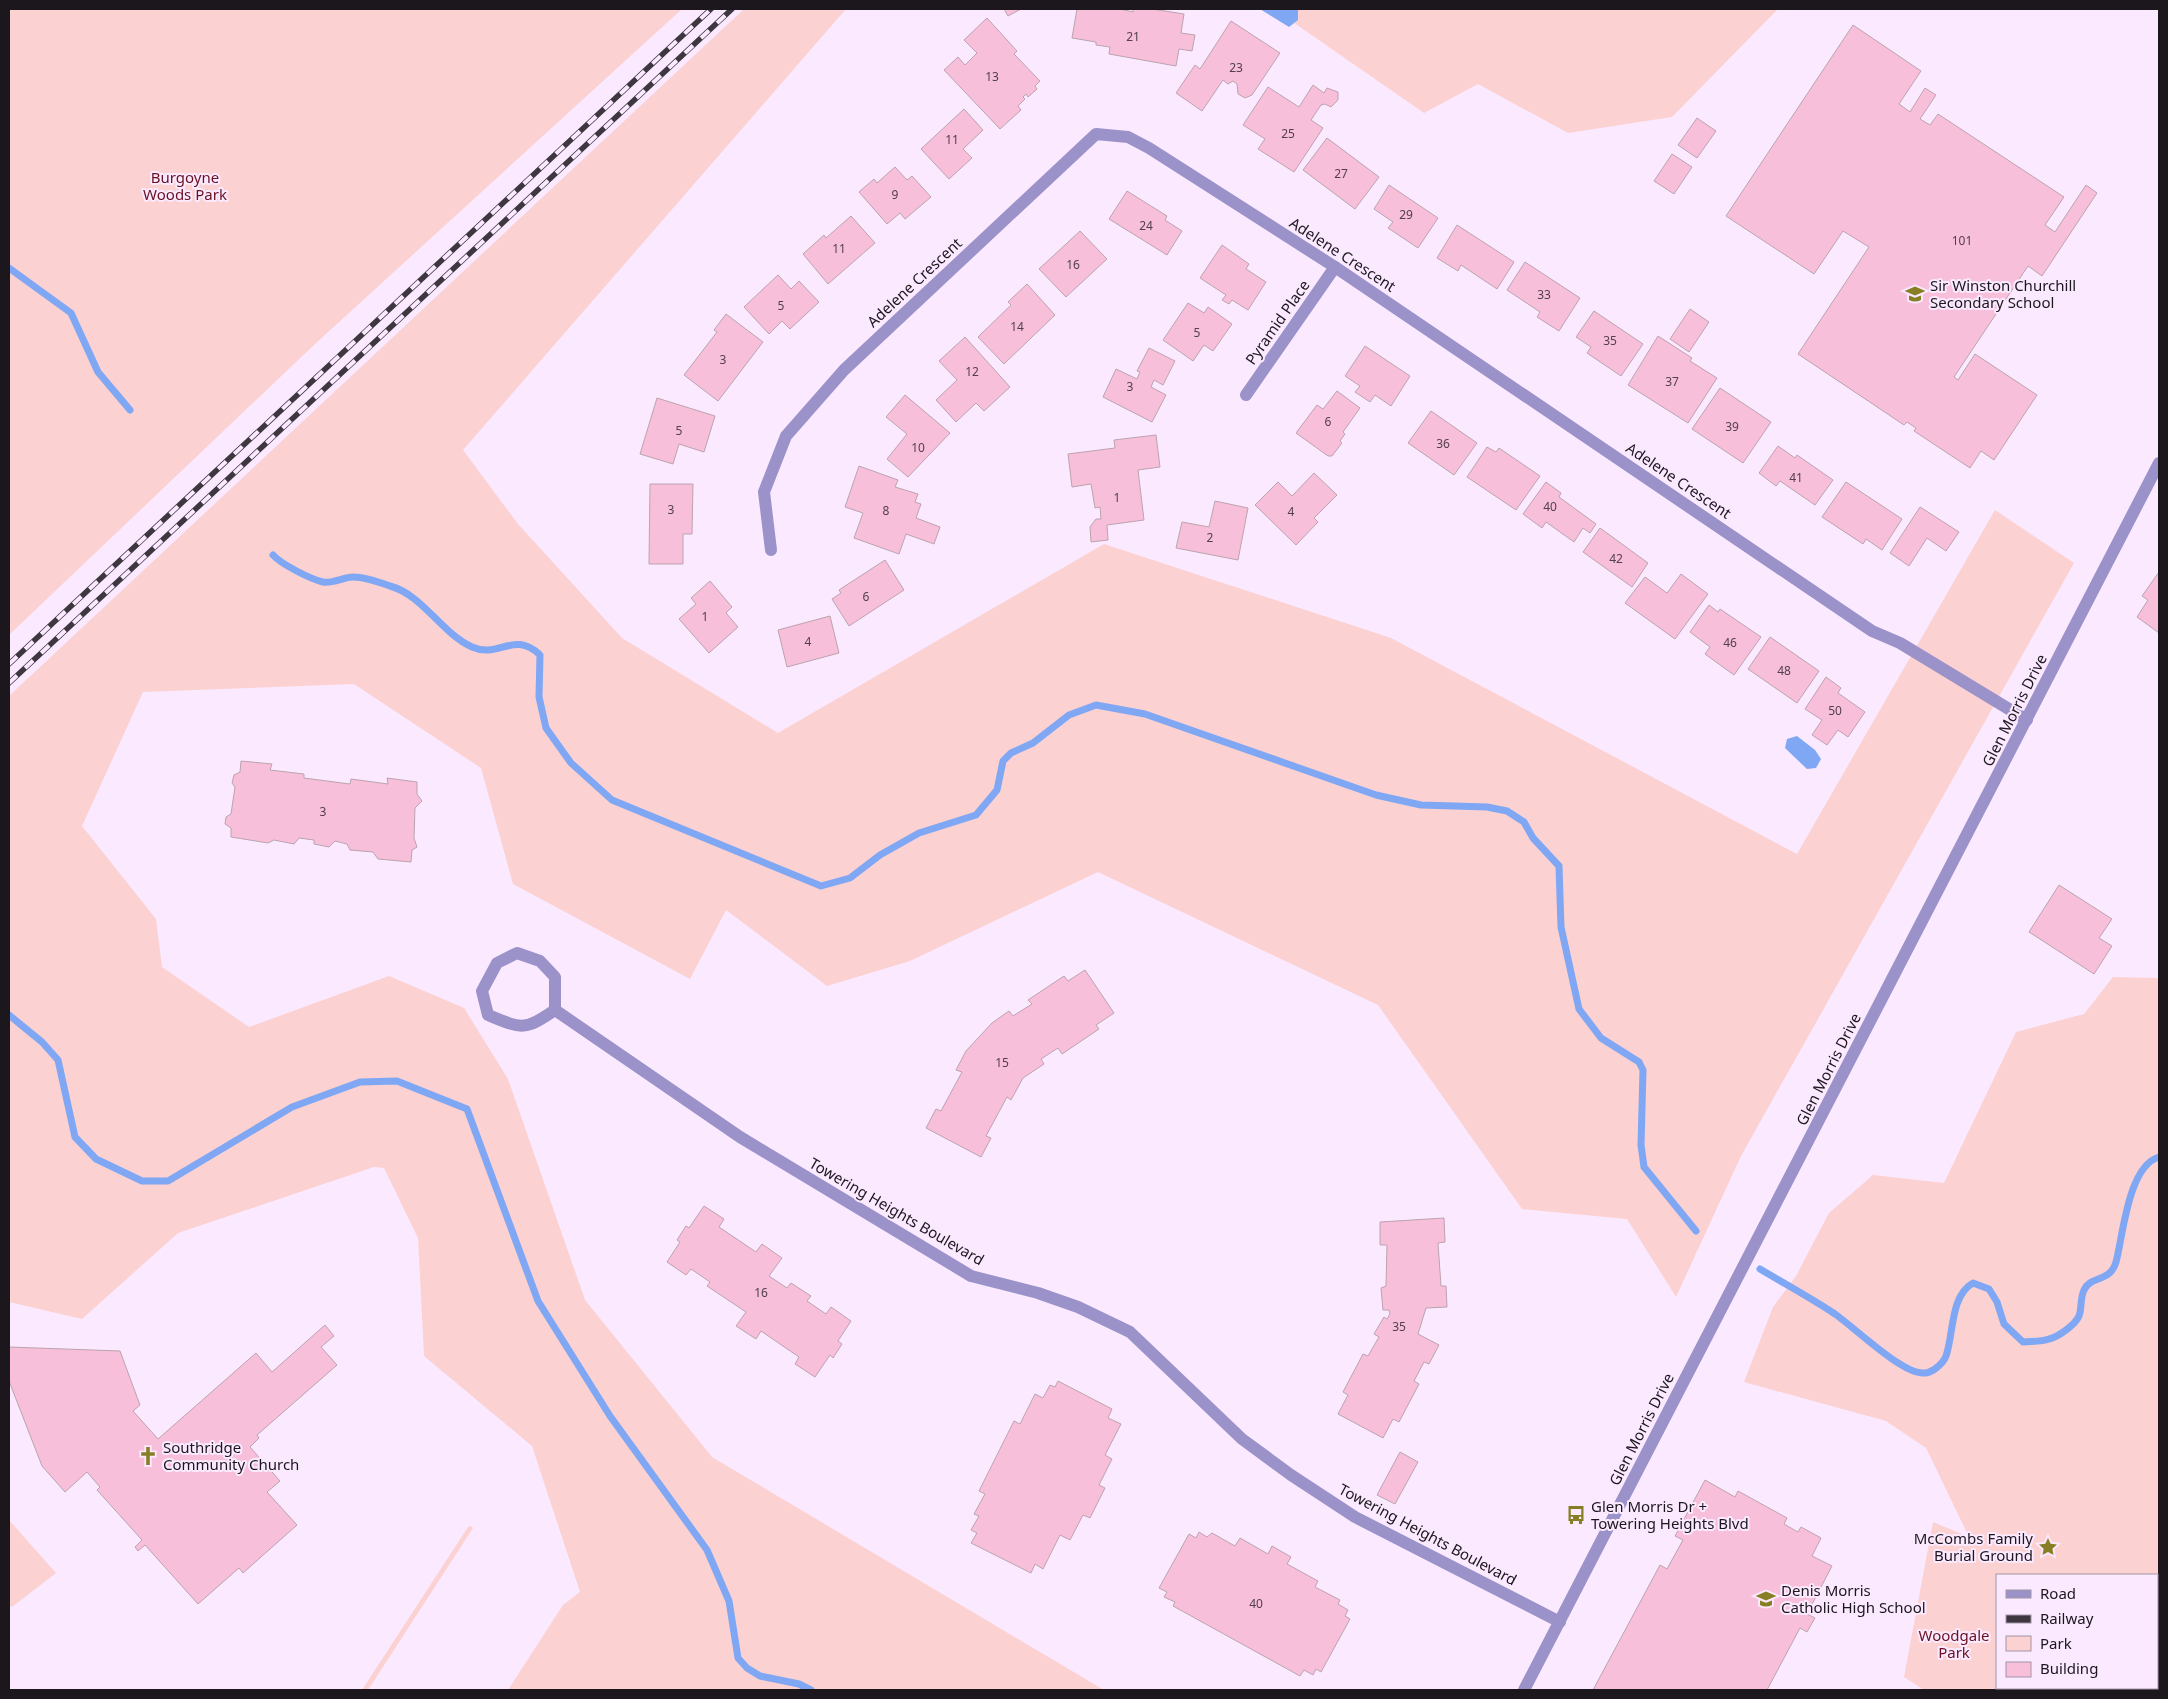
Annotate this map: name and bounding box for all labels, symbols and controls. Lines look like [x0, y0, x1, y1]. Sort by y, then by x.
house number: 21 [1126, 28, 1140, 45]
house number: 23 [1229, 59, 1243, 76]
house number: 13 [985, 68, 999, 85]
house number: 25 [1281, 125, 1295, 142]
house number: 11 [945, 131, 959, 148]
house number: 27 [1334, 165, 1348, 182]
park label: Burgoyne Woods Park [143, 167, 227, 204]
house number: 9 [892, 186, 899, 203]
house number: 29 [1399, 206, 1413, 223]
street label: Adelene Crescent [1286, 212, 1400, 296]
house number: 24 [1139, 217, 1153, 234]
street label: Adelene Crescent [862, 232, 966, 331]
house number: 101 [1952, 232, 1972, 249]
house number: 11 [832, 240, 846, 257]
house number: 16 [1066, 256, 1080, 273]
place label: Sir Winston Churchill Secondary School [1930, 275, 2076, 312]
street label: Pyramid Place [1240, 276, 1314, 368]
school or university icon: Sir Winston Churchill Secondary School [1904, 283, 1926, 305]
house number: 33 [1537, 286, 1551, 303]
house number: 5 [778, 297, 785, 314]
house number: 14 [1010, 318, 1024, 335]
house number: 5 [1194, 324, 1201, 341]
house number: 35 [1603, 332, 1617, 349]
house number: 3 [720, 351, 727, 368]
house number: 12 [965, 363, 979, 380]
house number: 37 [1665, 373, 1679, 390]
house number: 3 [1127, 378, 1134, 395]
house number: 6 [1325, 413, 1332, 430]
house number: 39 [1725, 418, 1739, 435]
house number: 5 [676, 422, 683, 439]
house number: 36 [1436, 435, 1450, 452]
street label: Adelene Crescent [1623, 437, 1736, 523]
house number: 10 [911, 439, 925, 456]
house number: 41 [1789, 469, 1803, 486]
house number: 1 [1114, 489, 1120, 506]
house number: 40 [1543, 498, 1557, 515]
house number: 3 [668, 501, 675, 518]
house number: 8 [883, 502, 890, 519]
house number: 4 [1288, 503, 1295, 520]
house number: 2 [1207, 529, 1214, 546]
house number: 42 [1609, 550, 1623, 567]
house number: 6 [863, 588, 870, 605]
house number: 1 [702, 608, 708, 625]
house number: 4 [805, 633, 812, 650]
house number: 46 [1723, 634, 1737, 651]
street label: Glen Morris Drive [1977, 650, 2051, 770]
house number: 48 [1777, 662, 1791, 679]
house number: 50 [1828, 702, 1842, 719]
house number: 3 [320, 803, 327, 820]
street label: Glen Morris Drive [1791, 1009, 1865, 1129]
house number: 15 [995, 1054, 1009, 1071]
street label: Towering Heights Boulevard [806, 1153, 988, 1269]
house number: 16 [754, 1284, 768, 1301]
house number: 35 [1392, 1318, 1406, 1335]
street label: Glen Morris Drive [1604, 1369, 1678, 1489]
place label: Southridge Community Church [163, 1437, 299, 1474]
church icon: Southridge Community Church [137, 1445, 159, 1467]
street label: Towering Heights Boulevard [1336, 1479, 1520, 1589]
place label: Glen Morris Dr + Towering Heights Blvd [1591, 1496, 1749, 1533]
bus stop icon: Glen Morris Dr + Towering Heights Blvd [1565, 1504, 1587, 1526]
place label: McCombs Family Burial Ground [1914, 1528, 2033, 1565]
place icon: McCombs Family Burial Ground [2037, 1536, 2059, 1558]
legend [1996, 1574, 2158, 1689]
place label: Denis Morris Catholic High School [1781, 1580, 1926, 1617]
text: Road [2040, 1583, 2076, 1603]
school or university icon: Denis Morris Catholic High School [1755, 1588, 1777, 1610]
house number: 40 [1249, 1595, 1263, 1612]
text: Railway [2040, 1608, 2094, 1628]
park label: Woodgale Park [1919, 1625, 1990, 1662]
text: Park [2040, 1633, 2072, 1653]
text: Building [2040, 1658, 2098, 1678]

